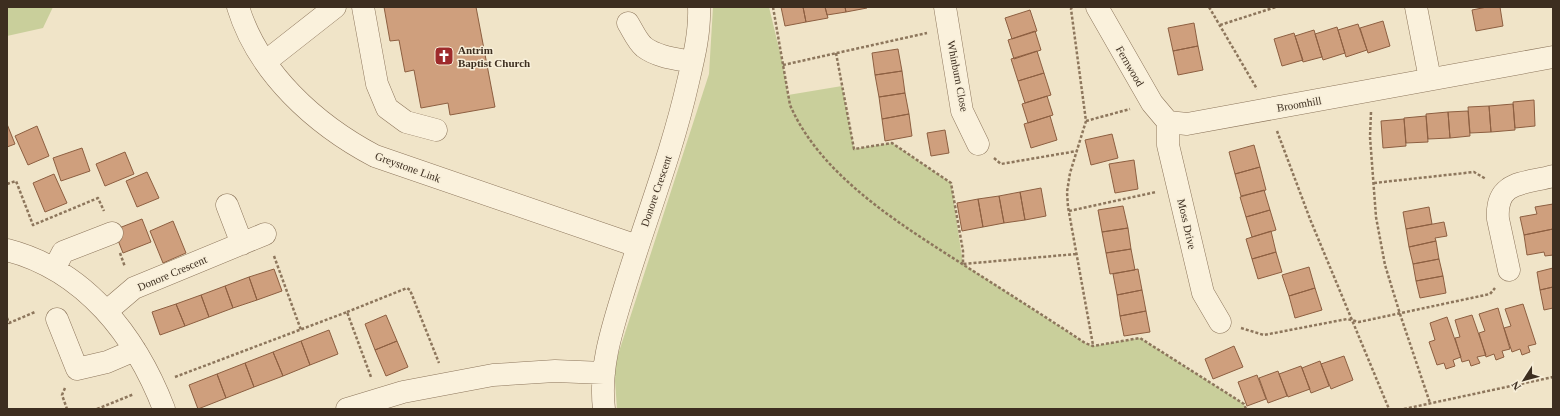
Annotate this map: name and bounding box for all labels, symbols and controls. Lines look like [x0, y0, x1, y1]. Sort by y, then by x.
street label: Whinburn Close [945, 39, 971, 113]
place label: Antrim Baptist Church [458, 44, 530, 69]
street label: Fernwood [1114, 44, 1147, 89]
church icon: Antrim Baptist Church [433, 45, 455, 67]
street label: Broomhill [1276, 94, 1322, 114]
street label: Greystone Link [374, 150, 443, 185]
street label: Donore Crescent [638, 154, 674, 228]
street label: Moss Drive [1175, 197, 1199, 251]
street label: Donore Crescent [135, 253, 209, 293]
north arrow [1504, 360, 1544, 400]
text: N [1509, 379, 1523, 393]

